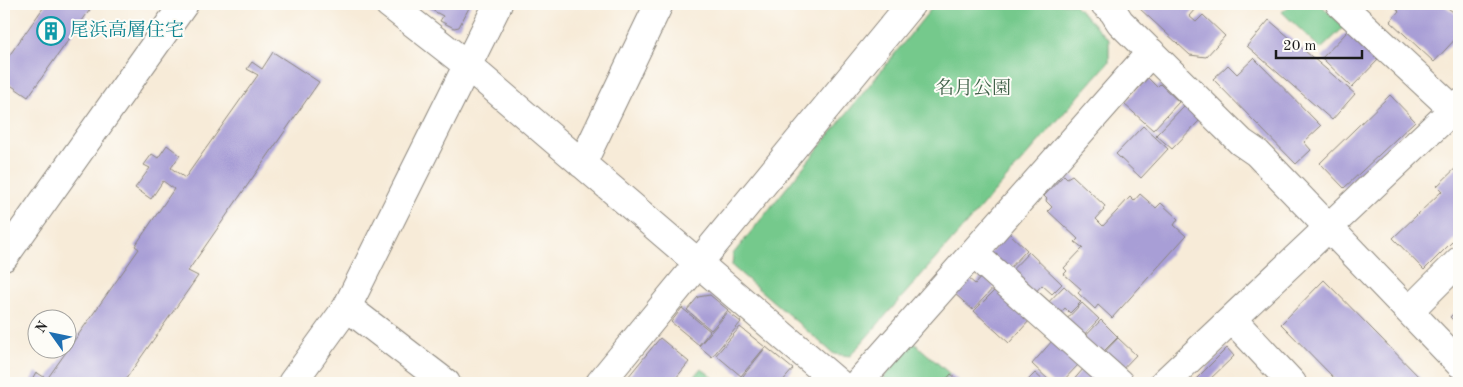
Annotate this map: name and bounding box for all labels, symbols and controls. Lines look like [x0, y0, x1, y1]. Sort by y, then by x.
building icon: 尾浜高層住宅 [36, 16, 66, 46]
place label: 尾浜高層住宅 [70, 20, 184, 41]
scale bar [1276, 28, 1362, 60]
text: 20 m [1283, 39, 1317, 54]
park label: 名月公園 [935, 78, 1011, 99]
north arrow [28, 310, 78, 360]
text: N [33, 319, 51, 336]

